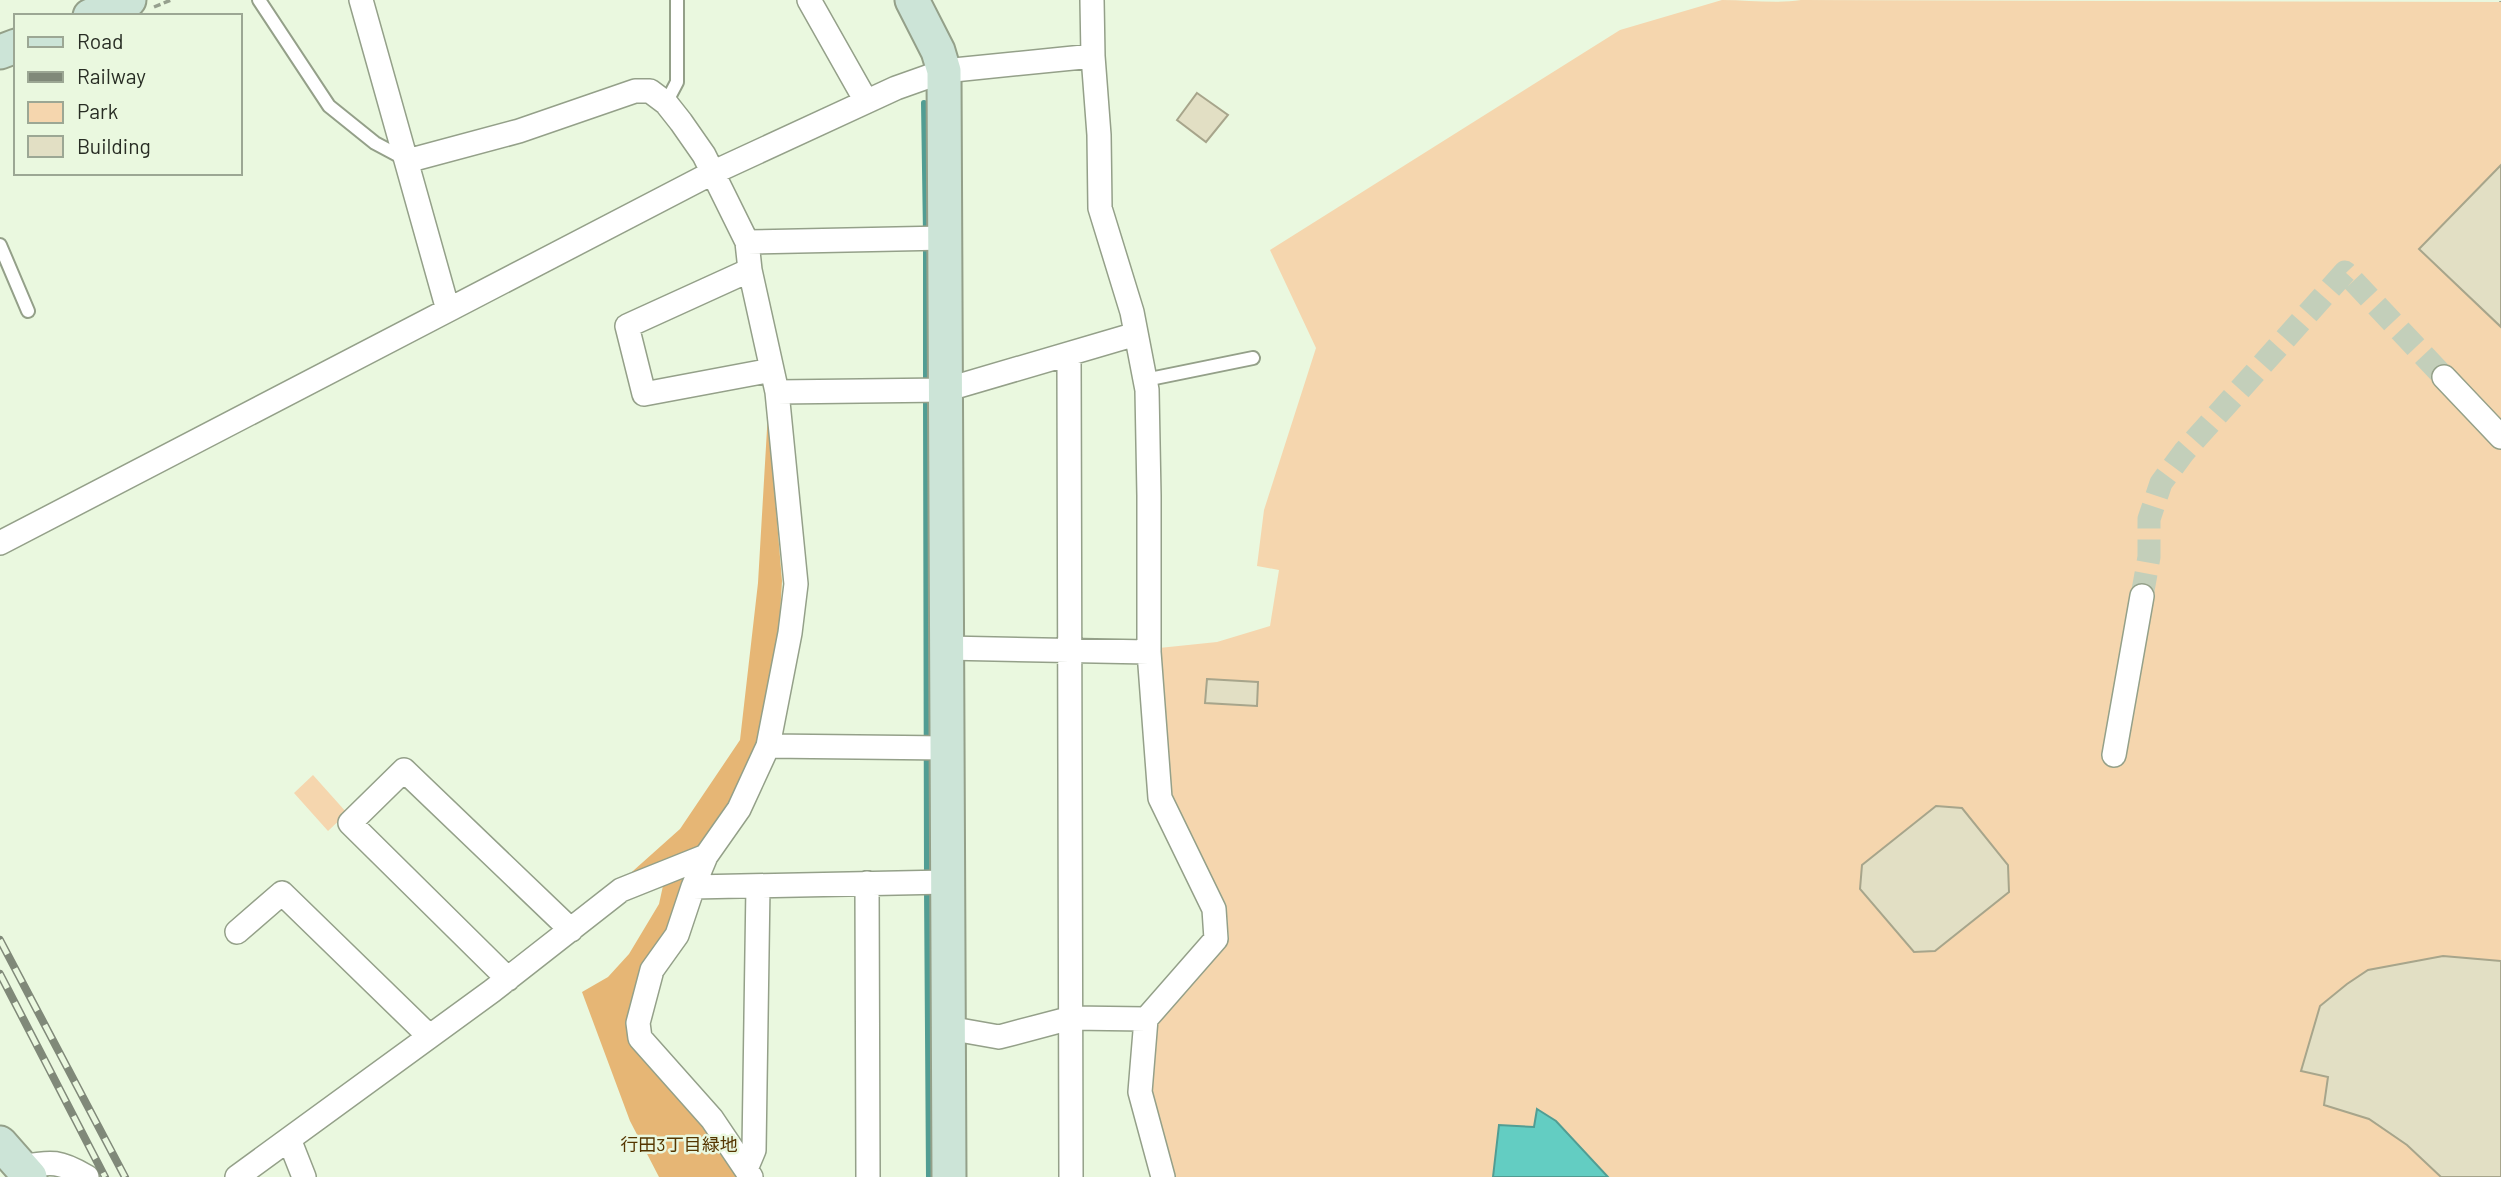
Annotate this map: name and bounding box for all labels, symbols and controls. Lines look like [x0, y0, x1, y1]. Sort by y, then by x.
legend [14, 14, 242, 175]
text: Road [77, 28, 123, 53]
text: Railway [77, 63, 146, 88]
text: Park [77, 98, 118, 123]
text: Building [77, 133, 151, 158]
park label: 行田3丁目緑地 [620, 1133, 738, 1155]

